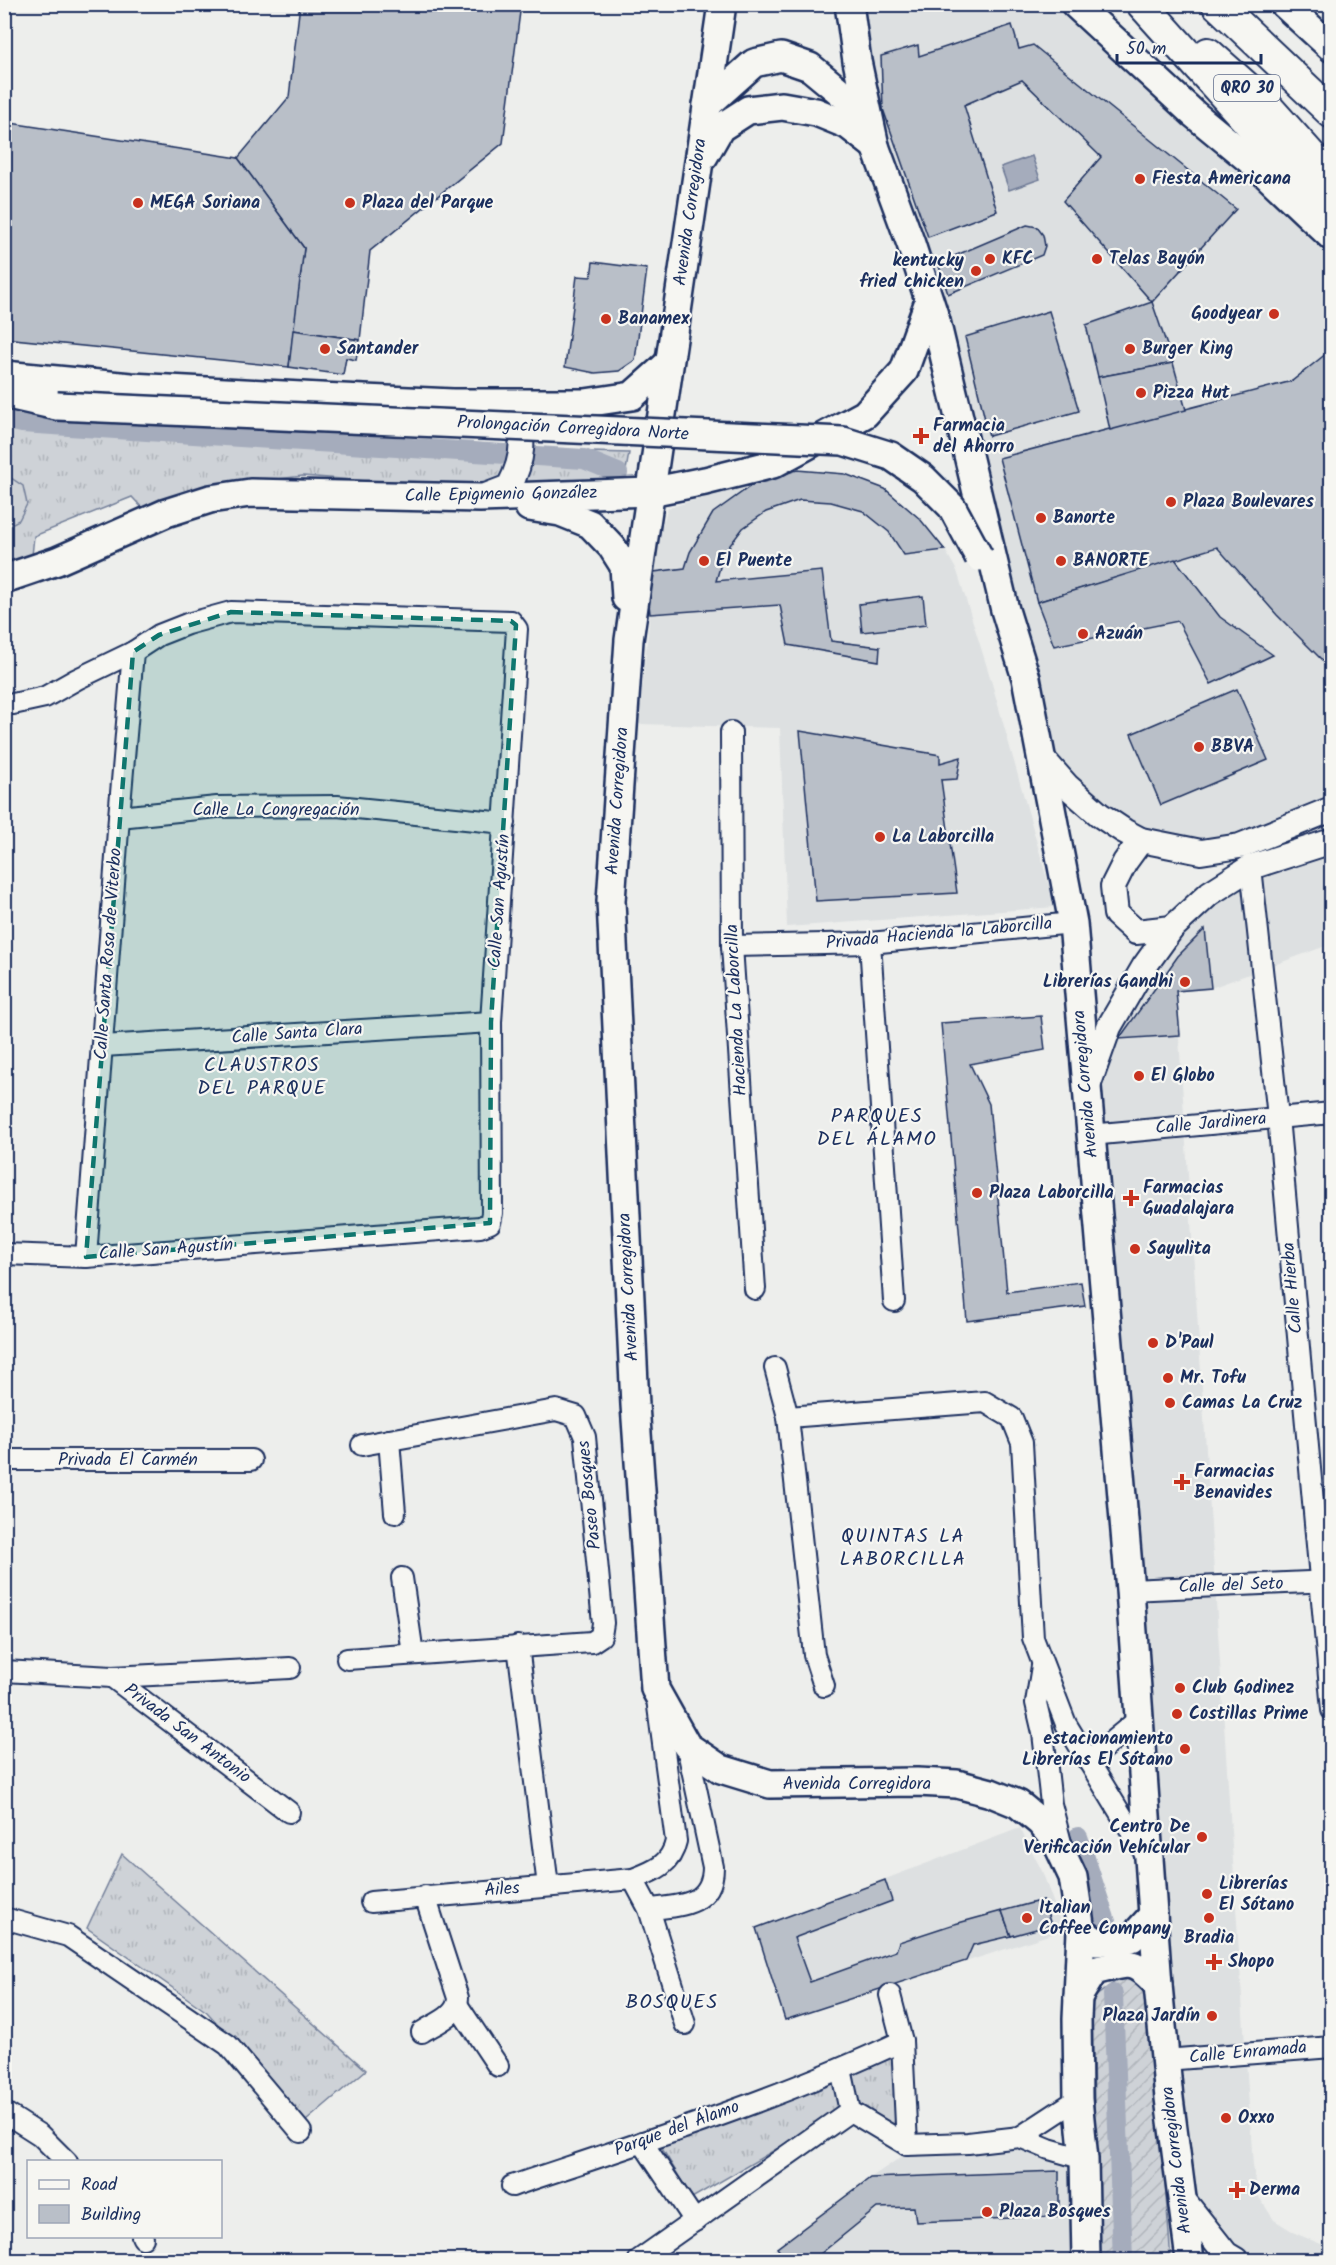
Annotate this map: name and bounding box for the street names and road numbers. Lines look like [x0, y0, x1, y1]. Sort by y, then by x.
road number: QRO 30 [1214, 75, 1280, 101]
street label: Avenida Corregidora [666, 136, 716, 288]
street label: Prolongación Corregidora Norte [456, 408, 690, 450]
street label: Calle Epigmenio González [404, 479, 598, 511]
street label: Avenida Corregidora [598, 726, 638, 876]
street label: Calle La Congregación [192, 796, 360, 825]
street label: Calle San Agustín [481, 833, 519, 969]
street label: Calle Santa Rosa de Viterbo [87, 847, 131, 1061]
street label: Privada Hacienda la Laborcilla [825, 910, 1053, 958]
street label: Hacienda La Laborcilla [718, 923, 756, 1097]
street label: Avenida Corregidora [1065, 1009, 1107, 1159]
street label: Calle Santa Clara [230, 1015, 364, 1053]
street label: Calle Jardinera [1154, 1105, 1268, 1143]
street label: Avenida Corregidora [611, 1212, 647, 1362]
street label: Calle San Agustín [98, 1231, 234, 1269]
street label: Calle Hierba [1275, 1241, 1311, 1335]
street label: Paseo Bosques [570, 1439, 610, 1551]
street label: Privada El Carmén [58, 1446, 198, 1475]
street label: Calle del Seto [1178, 1570, 1284, 1602]
street label: Privada San Antonio [117, 1676, 257, 1792]
street label: Avenida Corregidora [783, 1770, 931, 1799]
street label: Ailes [483, 1874, 521, 1906]
street label: Calle Enramada [1188, 2033, 1308, 2073]
street label: Avenida Corregidora [1154, 2085, 1200, 2235]
street label: Parque del Álamo [610, 2093, 744, 2165]

